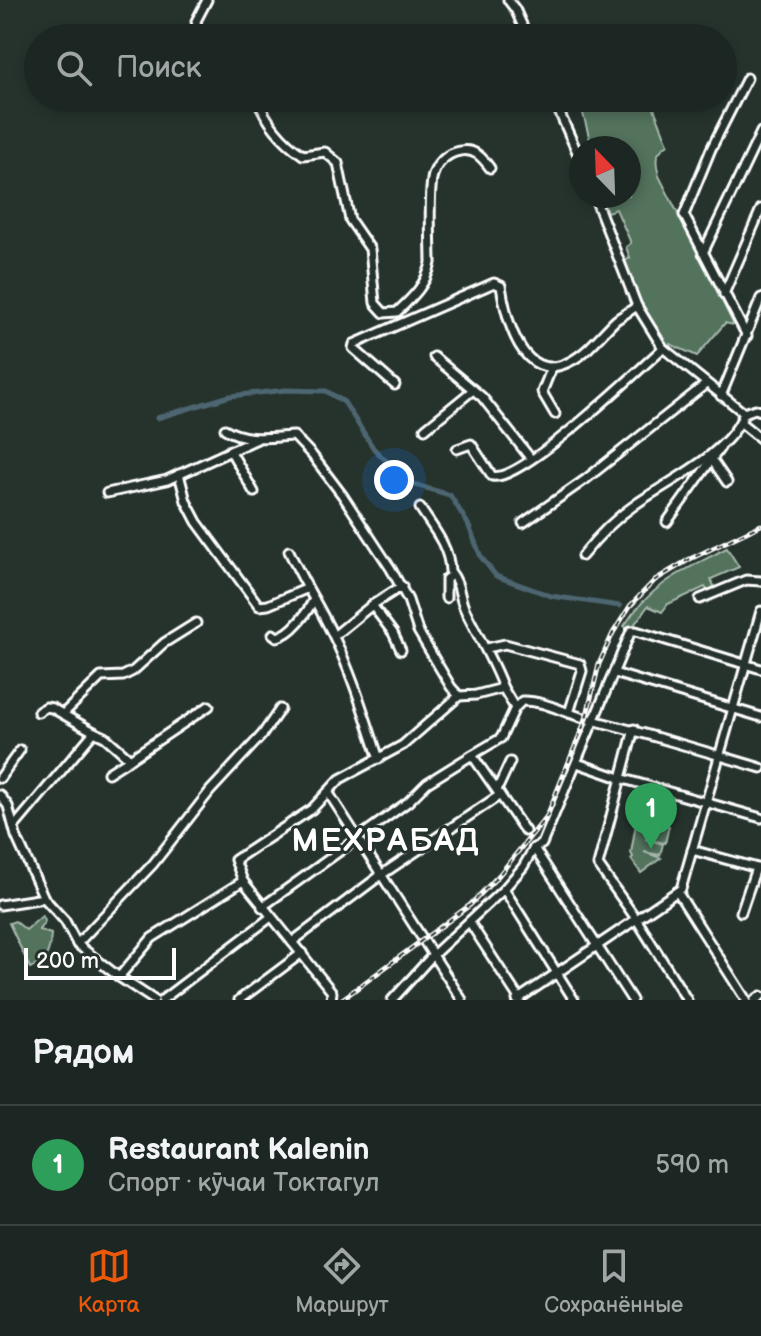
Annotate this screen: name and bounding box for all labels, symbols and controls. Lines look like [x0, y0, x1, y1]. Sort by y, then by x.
search box [24, 24, 737, 112]
icon: search [52, 46, 96, 90]
text: Поиск [116, 50, 202, 86]
north arrow [569, 136, 641, 208]
your location [374, 460, 414, 500]
pin: 1 [625, 783, 677, 849]
district label: МЕХРАБАД [292, 822, 480, 861]
scale bar [24, 944, 176, 980]
text: 200 m [36, 948, 99, 975]
text: Рядом [32, 1032, 134, 1073]
text: Restaurant Kalenin [108, 1132, 369, 1168]
text: 1 [53, 1150, 63, 1181]
text: 590 m [655, 1150, 729, 1181]
text: Спорт · кӯчаи Токтагул [108, 1168, 380, 1199]
tab: Карта [78, 1244, 140, 1319]
tab: Маршрут [295, 1244, 389, 1319]
tab: Сохранённые [544, 1244, 683, 1319]

